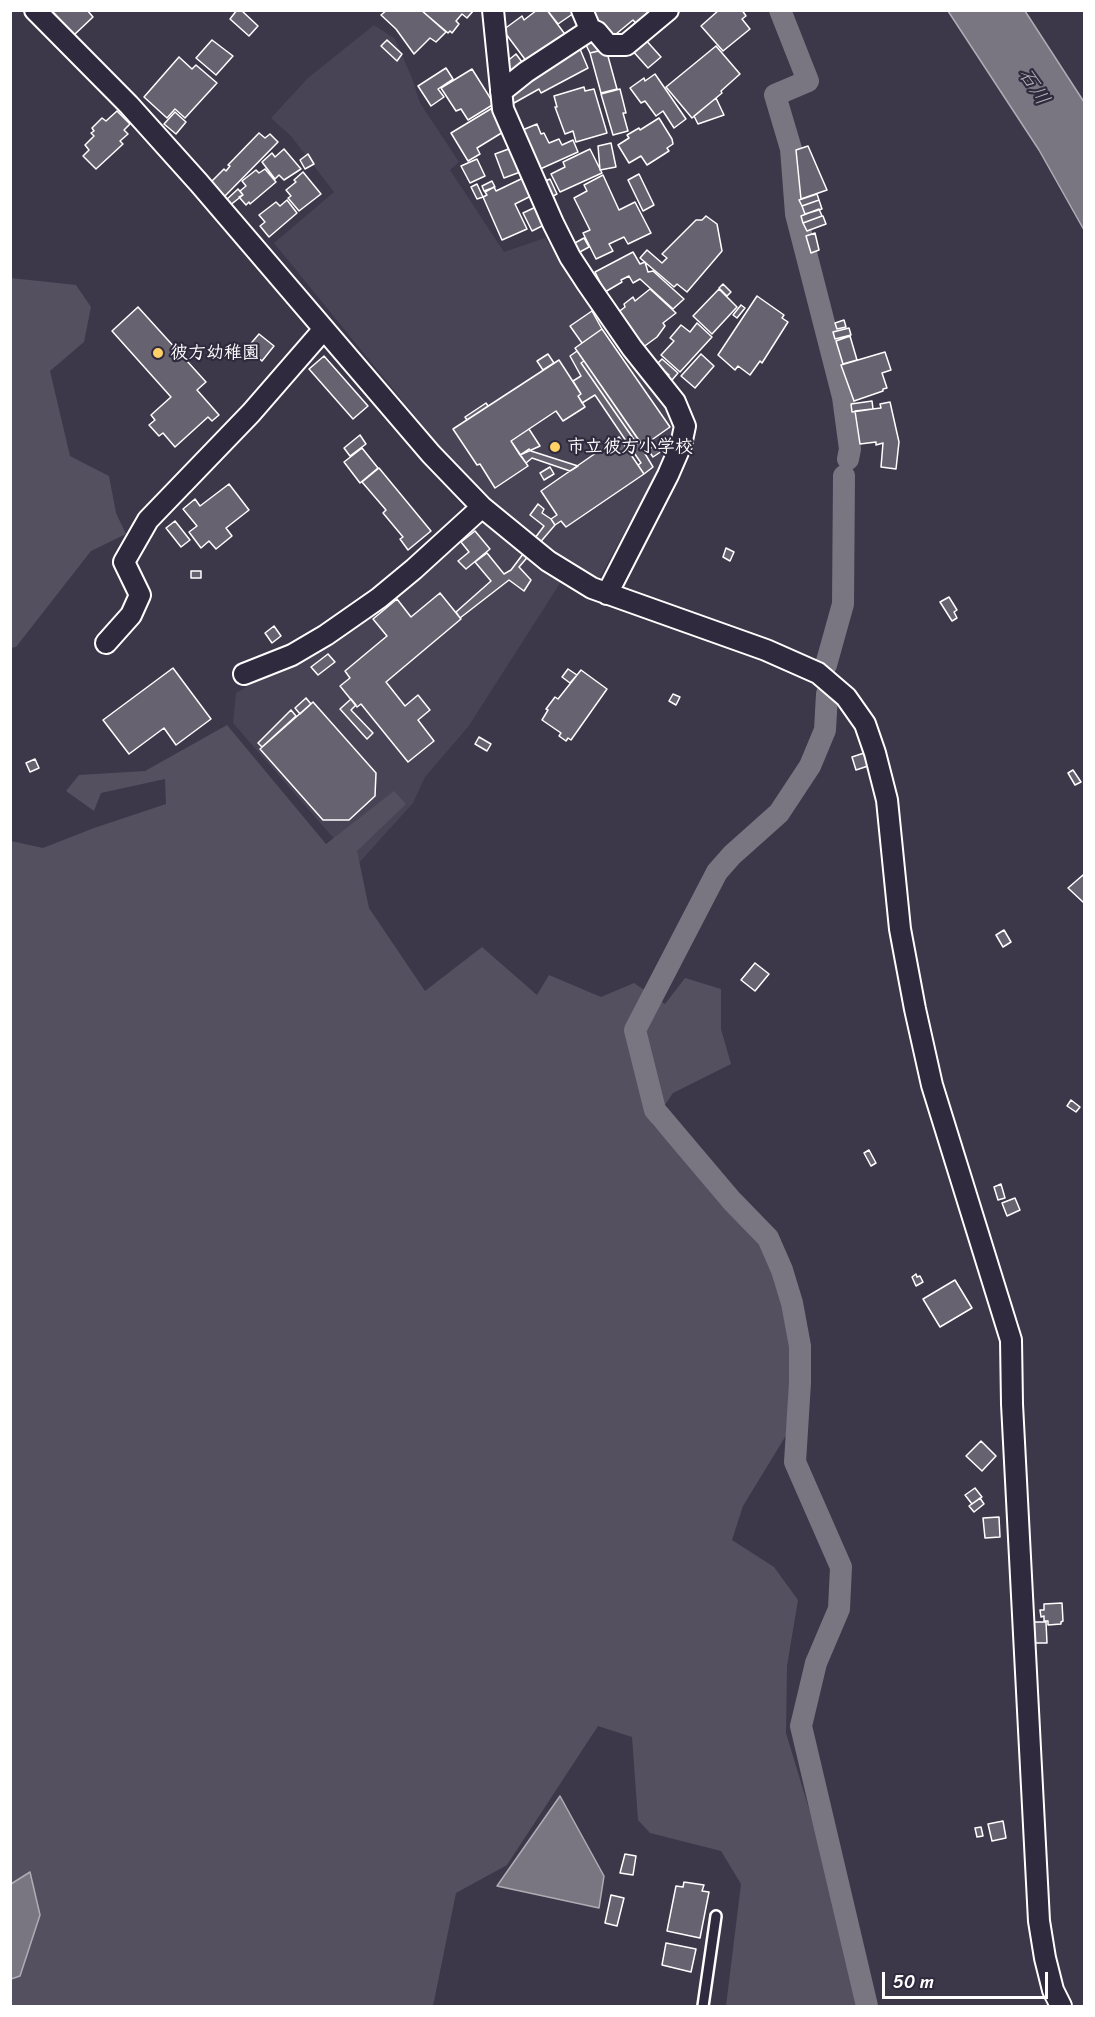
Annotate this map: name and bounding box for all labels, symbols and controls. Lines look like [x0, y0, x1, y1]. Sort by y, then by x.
water label: 石川 [1012, 64, 1054, 110]
place label: 彼方幼稚園 [170, 342, 260, 364]
marker: 彼方幼稚園 [151, 346, 165, 360]
place label: 市立彼方小学校 [567, 436, 693, 458]
marker: 市立彼方小学校 [548, 440, 562, 454]
scale bar [885, 1960, 1052, 1998]
text: 50 m [893, 1966, 934, 1998]

